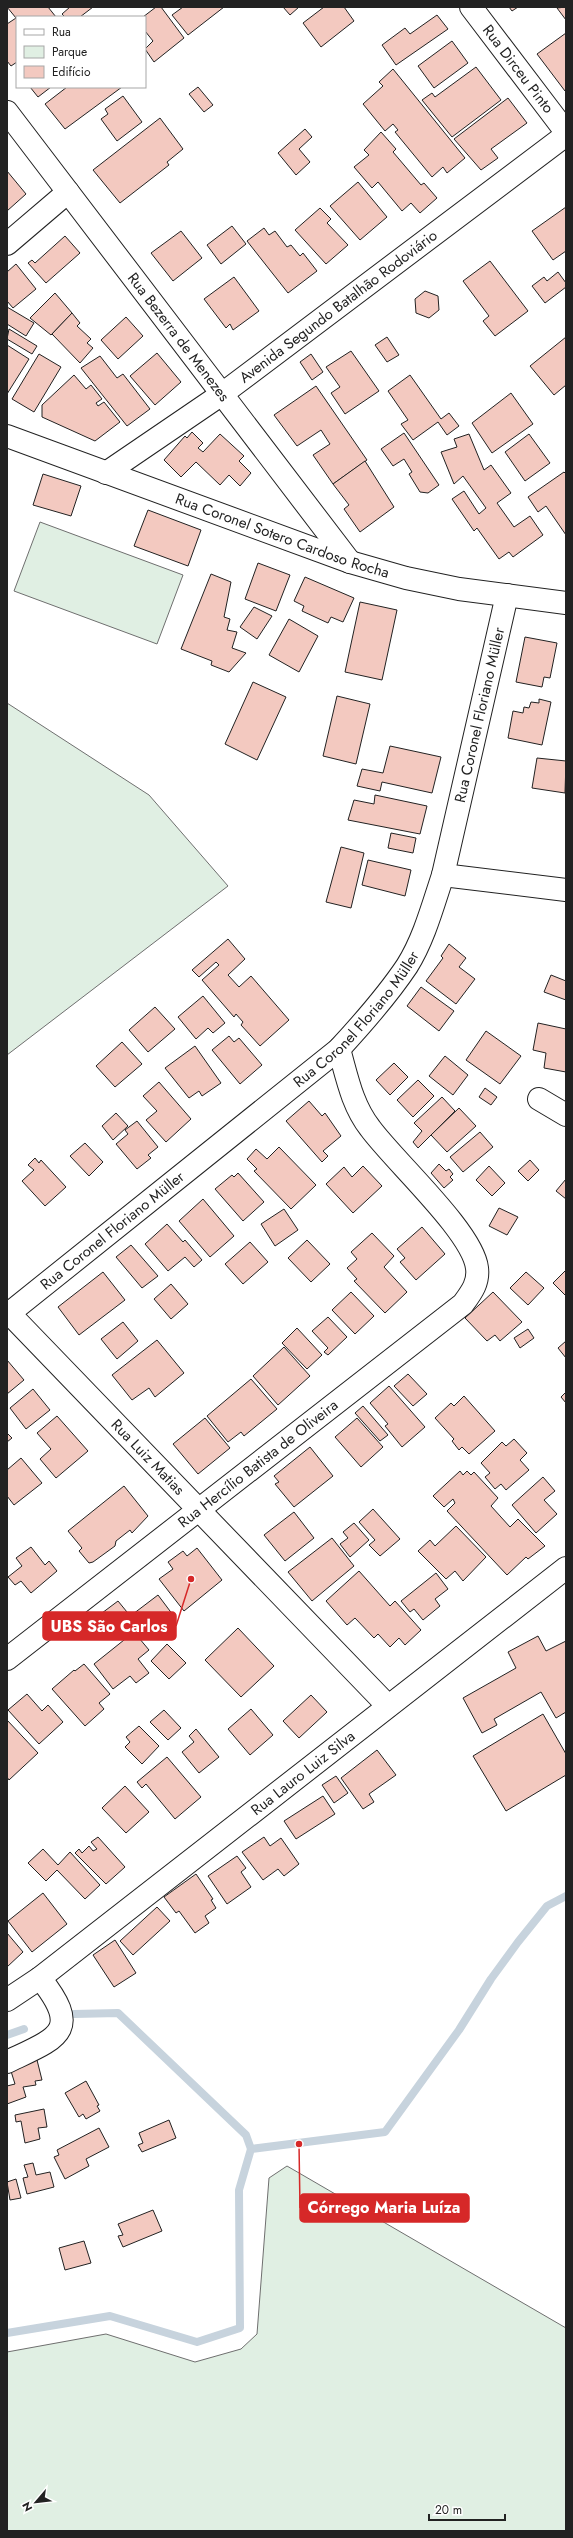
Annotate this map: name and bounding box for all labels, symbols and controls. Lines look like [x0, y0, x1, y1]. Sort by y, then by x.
legend [16, 16, 146, 88]
street label: Rua Dirceu Pinto [477, 20, 559, 118]
text: Rua [52, 23, 71, 41]
text: Parque [52, 43, 87, 61]
text: Edifício [52, 63, 91, 81]
street label: Avenida Segundo Batalhão Rodoviário [235, 225, 442, 388]
street label: Rua Bezerra de Menezes [122, 268, 235, 406]
street label: Rua Coronel Sotero Cardoso Rocha [172, 488, 392, 584]
street label: Rua Coronel Floriano Müller [449, 624, 510, 805]
street label: Rua Coronel Floriano Müller [288, 947, 425, 1093]
street label: Rua Coronel Floriano Müller [36, 1165, 190, 1295]
street label: Rua Hercílio Batista de Oliveira [173, 1394, 343, 1533]
street label: Rua Luiz Matias [106, 1414, 190, 1500]
callout: UBS São Carlos [43, 1612, 176, 1640]
text: UBS São Carlos [50, 1615, 168, 1638]
street label: Rua Lauro Luiz Silva [246, 1725, 360, 1821]
callout: Córrego Maria Luíza [300, 2194, 469, 2222]
text: Córrego Maria Luíza [308, 2196, 460, 2219]
north arrow [16, 2482, 56, 2522]
scale bar [429, 2496, 505, 2522]
text: N [18, 2499, 36, 2514]
text: 20 m [435, 2501, 462, 2519]

